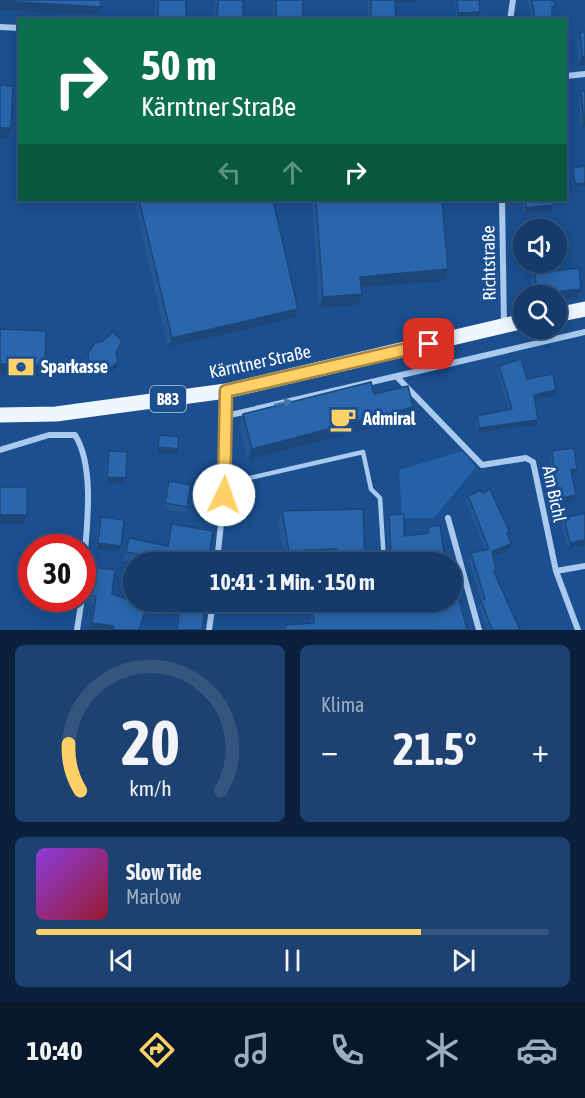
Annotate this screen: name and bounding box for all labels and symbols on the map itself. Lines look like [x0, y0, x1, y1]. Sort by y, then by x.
street label: Richtstraße [477, 225, 500, 301]
pin [403, 318, 454, 369]
street label: Kärntner Straße [207, 340, 313, 383]
bank icon: Sparkasse [6, 352, 36, 382]
place label: Sparkasse [41, 356, 108, 377]
road number: B83 [150, 386, 186, 412]
one-way arrow [274, 397, 292, 407]
cafe icon: Admiral [328, 404, 358, 434]
place label: Admiral [362, 408, 416, 429]
position arrow [192, 463, 256, 527]
street label: Am Bichl [538, 464, 571, 524]
speed limit sign: 30 [18, 534, 96, 612]

